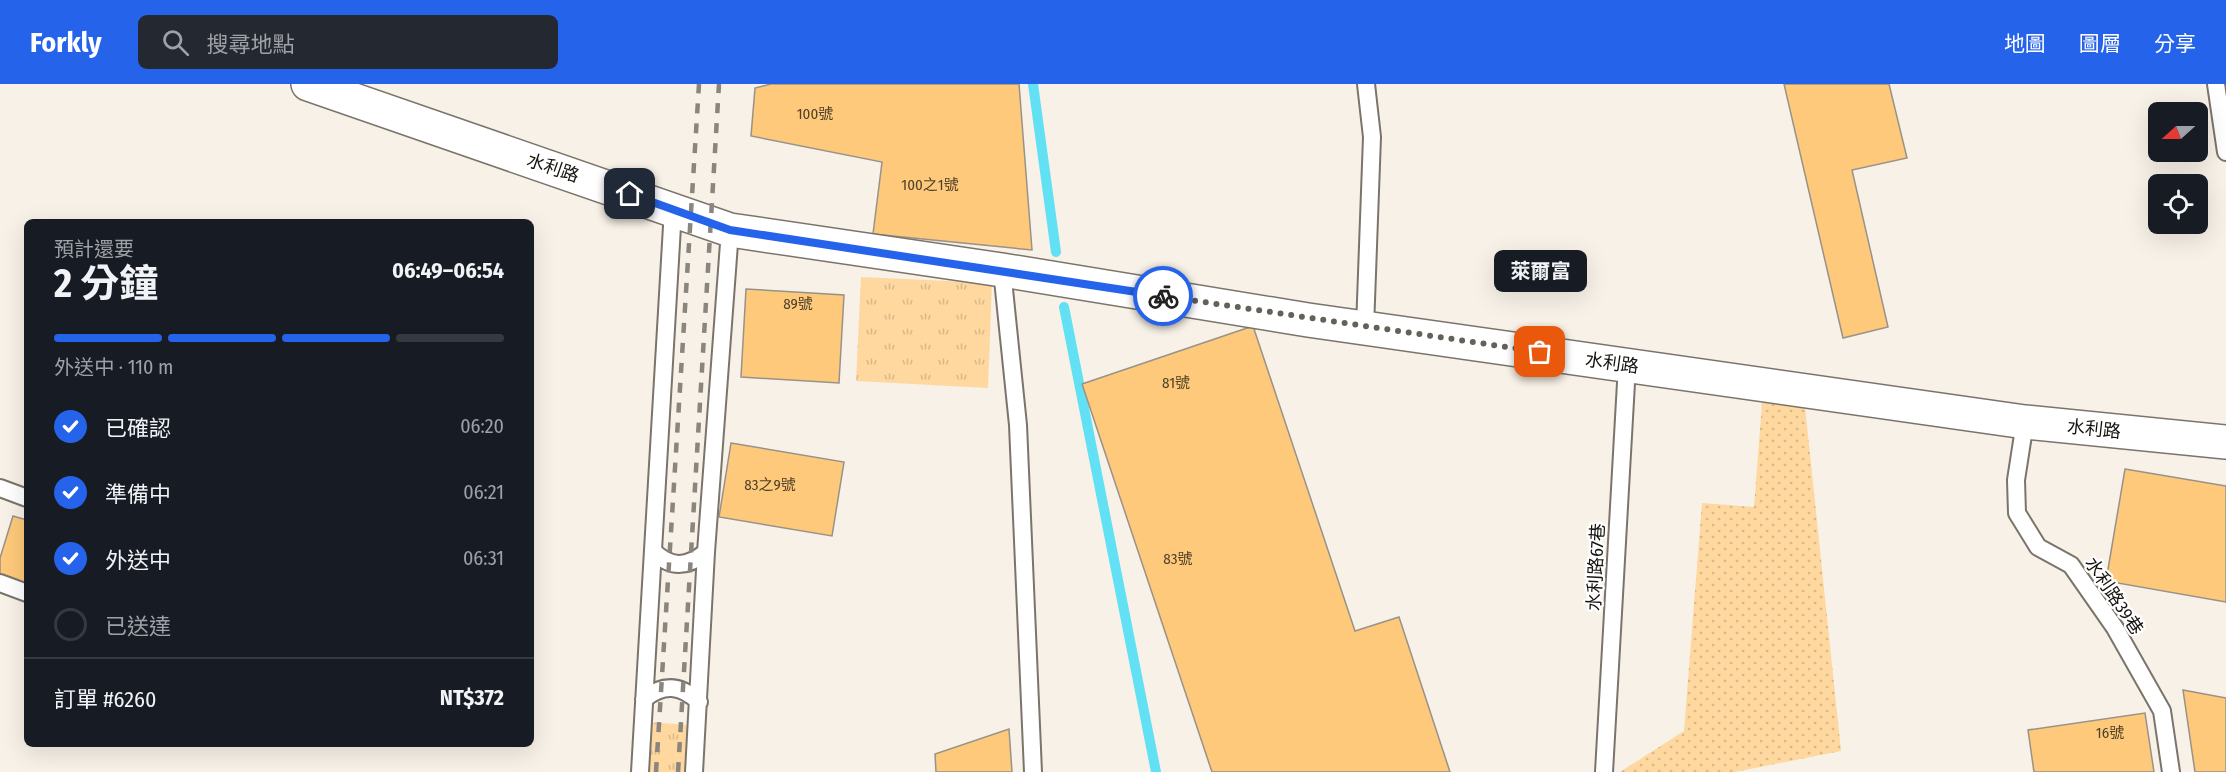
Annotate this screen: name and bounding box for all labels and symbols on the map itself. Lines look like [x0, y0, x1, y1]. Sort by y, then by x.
north arrow [2148, 102, 2208, 162]
house number: 100號 [797, 105, 833, 123]
street label: 水利路 [524, 149, 582, 187]
pin [604, 168, 655, 219]
house number: 100之1號 [901, 176, 959, 194]
callout: 萊爾富 [1494, 250, 1586, 292]
courier [1133, 266, 1193, 326]
house number: 89號 [783, 295, 813, 313]
pin [1514, 326, 1565, 377]
street label: 水利路 [1584, 348, 1640, 378]
house number: 81號 [1162, 374, 1190, 392]
street label: 水利路 [2066, 415, 2122, 443]
house number: 83之9號 [744, 476, 796, 494]
street label: 水利路67巷 [1583, 523, 1609, 611]
house number: 83號 [1163, 550, 1193, 568]
street label: 水利路39巷 [2080, 553, 2148, 639]
house number: 16號 [2096, 724, 2124, 742]

